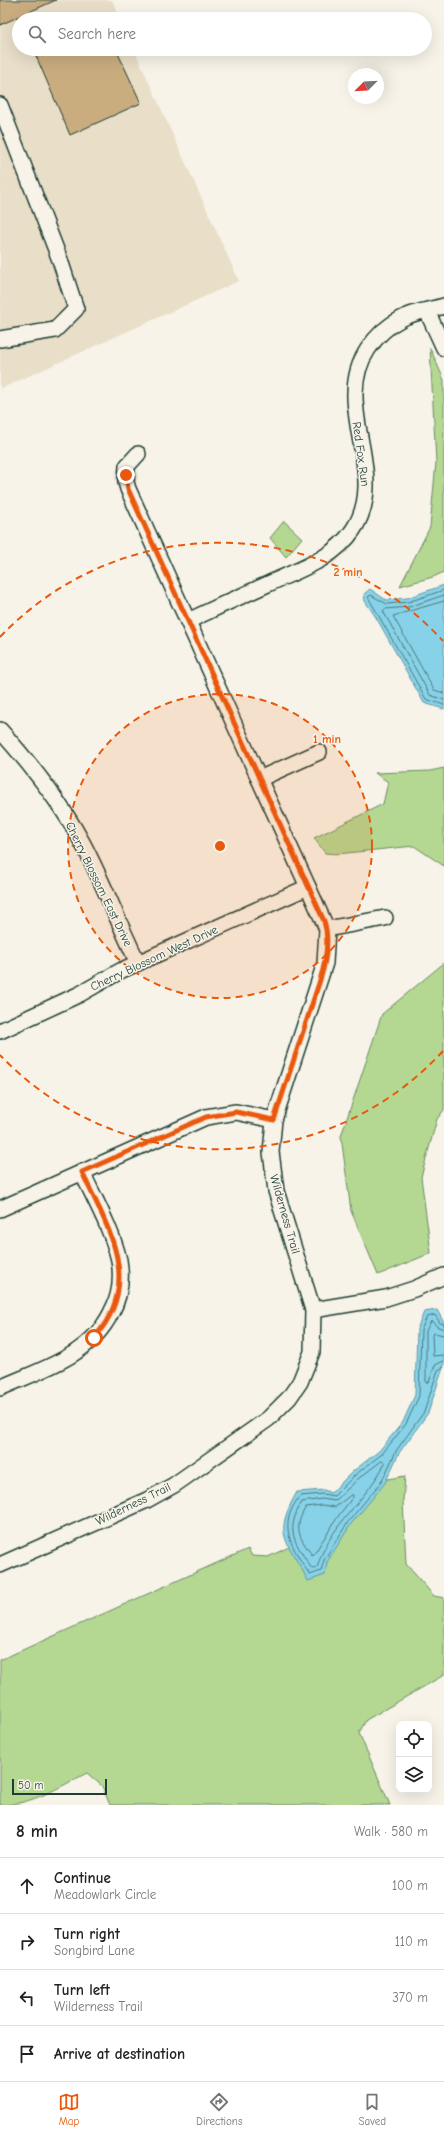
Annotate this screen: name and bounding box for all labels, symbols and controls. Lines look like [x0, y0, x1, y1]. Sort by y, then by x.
search box [12, 12, 432, 56]
icon: search [26, 23, 48, 45]
text: Search here [58, 25, 136, 43]
north arrow [348, 68, 384, 104]
street label: Red Fox Run [350, 421, 372, 487]
route end [117, 466, 135, 484]
text: 2 min [333, 565, 363, 579]
text: 1 min [313, 732, 341, 746]
street label: Cherry Blossom East Drive [63, 819, 135, 949]
centre of rings [213, 839, 227, 853]
street label: Cherry Blossom West Drive [88, 922, 220, 994]
street label: Wilderness Trail [267, 1173, 303, 1255]
route start [85, 1329, 103, 1347]
street label: Wilderness Trail [93, 1480, 173, 1528]
map controls [396, 1721, 432, 1793]
button: locate [396, 1721, 432, 1757]
button: layers [396, 1757, 432, 1793]
scale bar [12, 1777, 107, 1796]
text: 50 m [18, 1779, 43, 1792]
text: 8 min [16, 1822, 58, 1841]
text: Walk · 580 m [354, 1824, 428, 1839]
text: Continue [54, 1869, 111, 1887]
icon: ahead [16, 1875, 38, 1897]
text: 100 m [392, 1878, 428, 1893]
text: Meadowlark Circle [54, 1887, 156, 1902]
text: Turn right [54, 1925, 120, 1943]
icon: right [16, 1931, 38, 1953]
text: 110 m [395, 1934, 428, 1949]
text: Songbird Lane [54, 1943, 135, 1958]
text: Turn left [54, 1981, 110, 1999]
icon: left [16, 1987, 38, 2009]
text: 370 m [392, 1990, 428, 2005]
text: Wilderness Trail [54, 1999, 143, 2014]
icon: arrive [16, 2043, 38, 2065]
text: Arrive at destination [54, 2045, 185, 2063]
tab: Map [58, 2091, 80, 2128]
tab: Directions [196, 2091, 243, 2128]
tab: Saved [359, 2091, 386, 2128]

